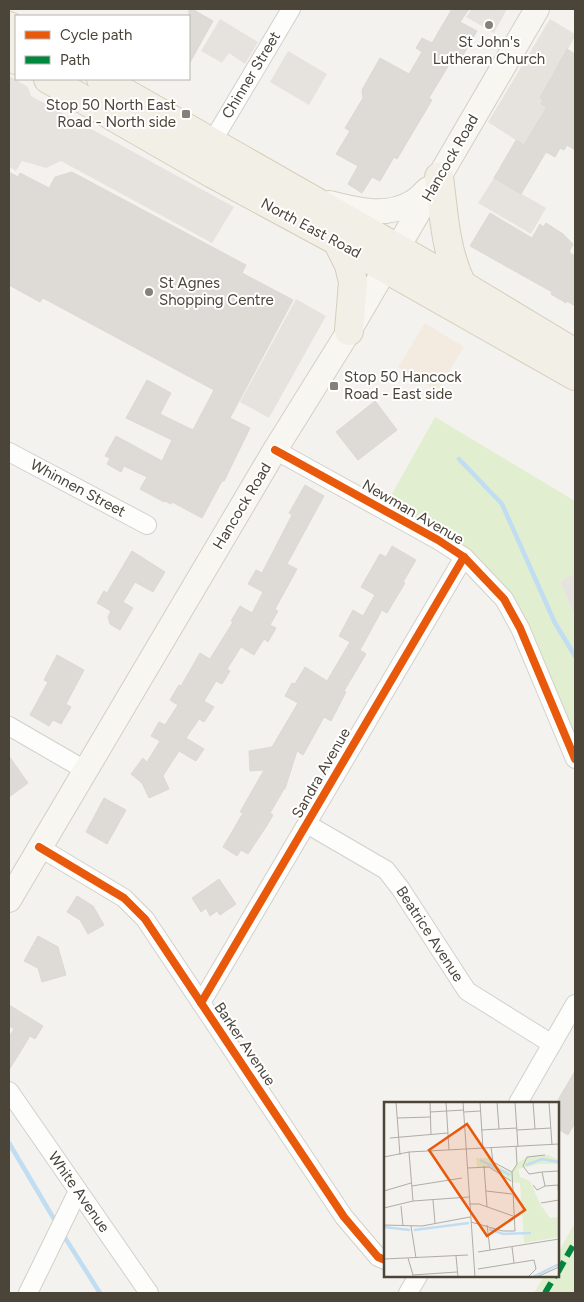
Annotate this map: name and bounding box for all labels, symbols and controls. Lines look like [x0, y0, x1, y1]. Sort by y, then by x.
legend [15, 15, 190, 80]
marker: St John's Lutheran Church [483, 19, 495, 31]
text: Cycle path [60, 26, 132, 44]
street label: Chinner Street [218, 28, 284, 122]
place label: St John's Lutheran Church [433, 33, 545, 68]
text: Path [60, 51, 90, 69]
place label: Stop 50 North East Road - North side [46, 96, 176, 131]
marker: Stop 50 North East Road - North side [180, 108, 192, 120]
street label: Hancock Road [418, 111, 482, 205]
street label: North East Road [258, 194, 364, 262]
place label: St Agnes Shopping Centre [159, 274, 274, 309]
marker: St Agnes Shopping Centre [143, 286, 155, 298]
place label: Stop 50 Hancock Road - East side [344, 368, 462, 403]
marker: Stop 50 Hancock Road - East side [328, 380, 340, 392]
street label: Whinnen Street [27, 455, 129, 521]
street label: Hancock Road [209, 459, 275, 553]
street label: Newman Avenue [359, 476, 467, 548]
street label: Sandra Avenue [288, 725, 354, 821]
street label: Beatrice Avenue [393, 883, 467, 985]
street label: Barker Avenue [211, 999, 279, 1089]
inset map [384, 1102, 559, 1277]
street label: White Avenue [45, 1148, 113, 1236]

